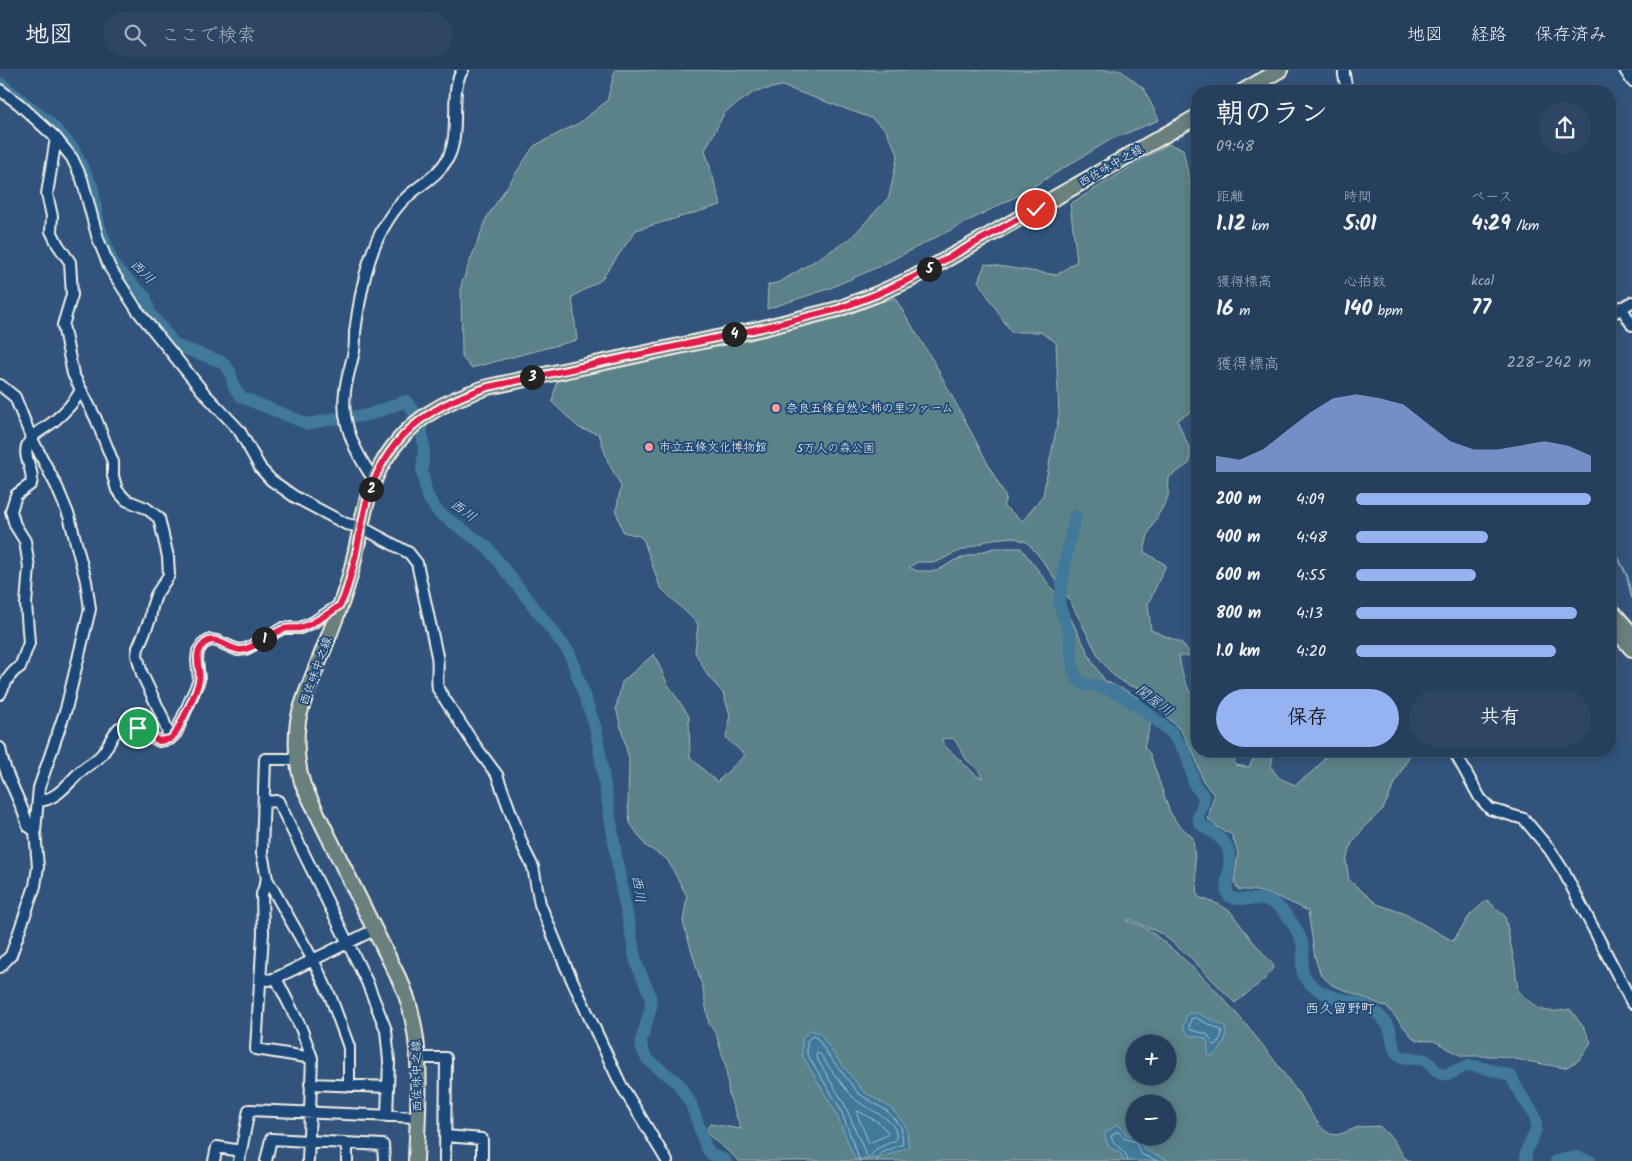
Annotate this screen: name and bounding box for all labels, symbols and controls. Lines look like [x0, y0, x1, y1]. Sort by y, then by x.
search box [103, 12, 453, 57]
text: 地図 [25, 16, 73, 55]
icon: search [121, 21, 149, 49]
text: ここで検索 [161, 21, 256, 51]
text: 地図 [1407, 21, 1443, 50]
text: 経路 [1471, 21, 1507, 50]
text: 保存済み [1535, 21, 1607, 50]
text: 朝のラン [1216, 92, 1328, 137]
button: share [1539, 102, 1591, 154]
text: 09:48 [1216, 134, 1254, 159]
street label: 西佐味中之線 [1075, 140, 1147, 192]
text: 距離 [1216, 186, 1244, 208]
text: 時間 [1344, 186, 1372, 208]
text: ペース [1471, 186, 1513, 208]
pin [1015, 188, 1057, 230]
icon: check [1022, 195, 1050, 223]
text: 1.12 [1216, 208, 1246, 241]
text: 5:01 [1344, 208, 1377, 241]
text: 4:29 [1471, 208, 1511, 241]
text: km [1246, 215, 1269, 237]
text: /km [1511, 215, 1539, 237]
water label: 西川 [124, 254, 160, 290]
pin: 5 [916, 256, 942, 282]
text: 5 [926, 258, 933, 280]
text: kcal [1471, 270, 1494, 292]
text: 獲得標高 [1216, 271, 1272, 293]
text: 心拍数 [1344, 271, 1386, 293]
text: 77 [1471, 292, 1491, 325]
text: 16 [1216, 293, 1234, 326]
text: 140 [1344, 293, 1372, 326]
text: m [1234, 300, 1251, 322]
text: bpm [1372, 300, 1403, 322]
pin: 4 [722, 322, 746, 346]
text: 4 [731, 323, 738, 345]
text: 228–242 m [1506, 350, 1591, 375]
text: 獲得標高 [1216, 352, 1280, 377]
pin: 3 [520, 364, 544, 390]
text: 3 [529, 366, 536, 388]
place label: 奈良五條自然と柿の里ファーム [786, 399, 954, 418]
marker: 奈良五條自然と柿の里ファーム [770, 402, 782, 414]
place label: 市立五條文化博物館 [659, 438, 767, 457]
park label: 5万人の森公園 [797, 439, 875, 458]
marker: 市立五條文化博物館 [643, 441, 655, 453]
pin: 2 [358, 476, 384, 502]
text: 2 [367, 478, 376, 500]
text: 200 m [1216, 487, 1261, 512]
text: 4:09 [1296, 487, 1325, 512]
water label: 西川 [445, 494, 481, 528]
text: 400 m [1216, 525, 1260, 550]
text: 4:48 [1296, 525, 1327, 550]
text: 600 m [1216, 563, 1260, 588]
text: 4:55 [1296, 563, 1326, 588]
text: 800 m [1216, 601, 1261, 626]
text: 4:13 [1296, 601, 1323, 626]
pin: 1 [252, 626, 276, 652]
text: 1 [262, 628, 267, 650]
street label: 西佐味中之線 [295, 634, 337, 708]
text: 1.0 km [1216, 639, 1260, 664]
text: 4:20 [1296, 639, 1326, 664]
water label: 関屋川 [1131, 680, 1177, 722]
button: 保存 [1216, 689, 1399, 747]
button: 共有 [1409, 689, 1591, 747]
pin [117, 707, 159, 749]
icon: arrive [124, 714, 152, 742]
water label: 西川 [625, 873, 651, 905]
district label: 西久留野町 [1305, 998, 1375, 1020]
map controls [1126, 1035, 1176, 1145]
button: + [1126, 1035, 1176, 1085]
street label: 西佐味中之線 [407, 1040, 427, 1112]
button: − [1126, 1095, 1176, 1145]

